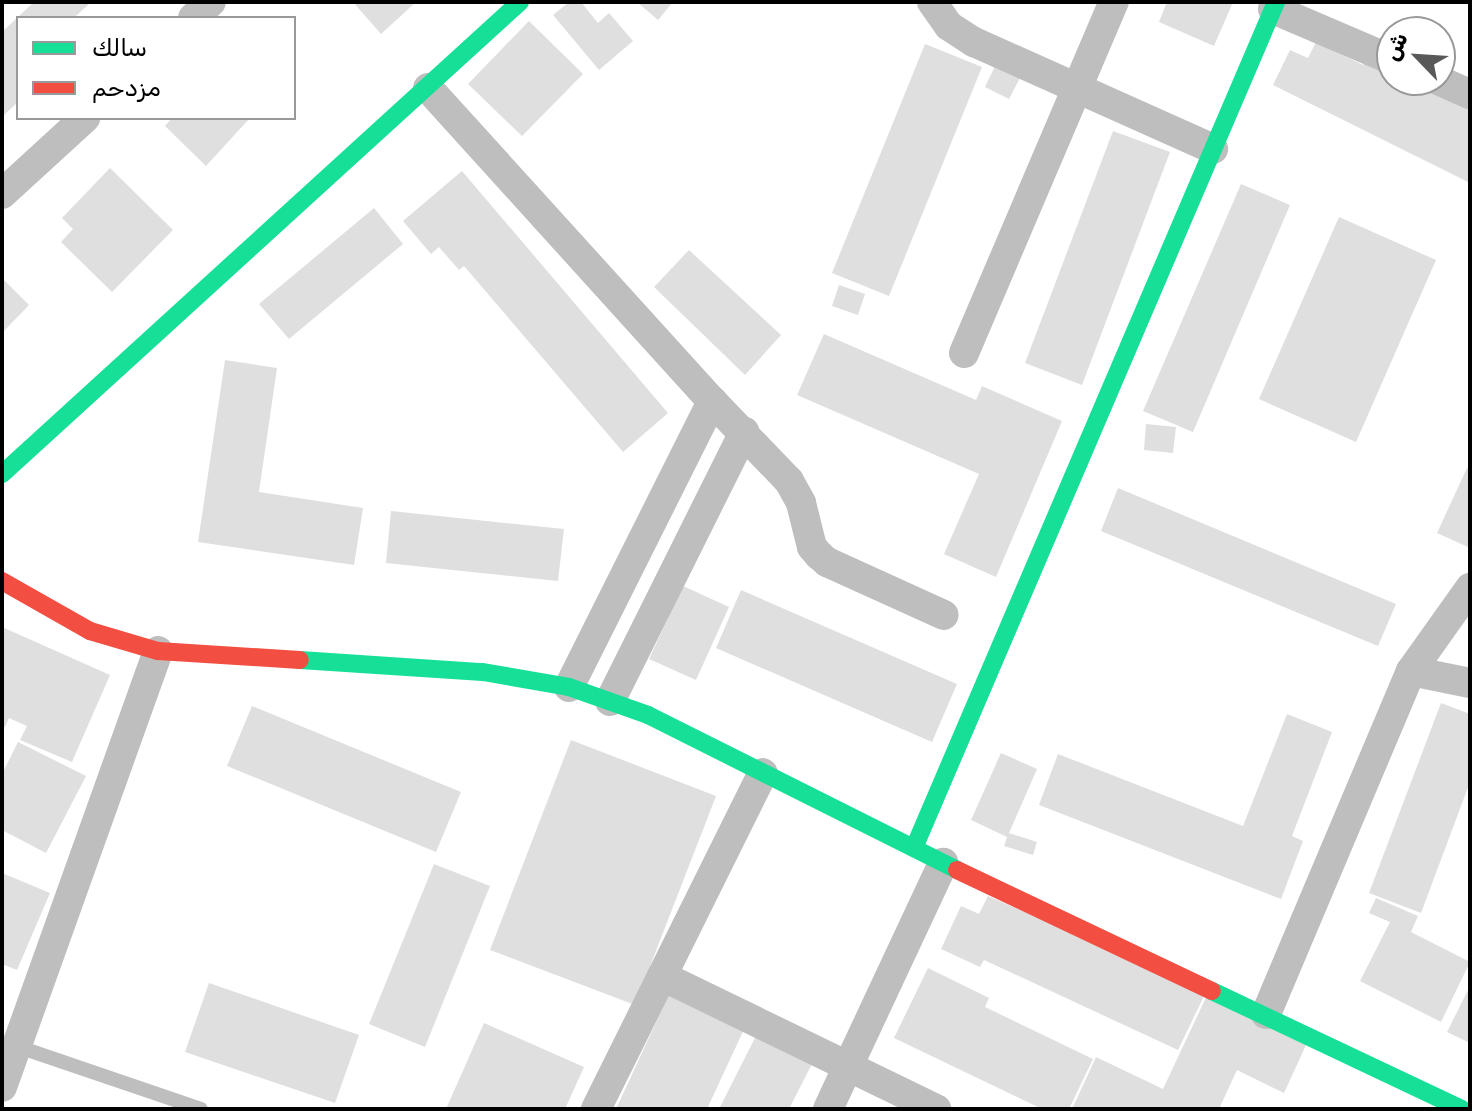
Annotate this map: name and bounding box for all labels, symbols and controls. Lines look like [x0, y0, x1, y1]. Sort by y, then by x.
legend [16, 16, 296, 120]
north arrow [1376, 16, 1456, 96]
text: ش [1377, 28, 1414, 65]
text: سالك [92, 34, 147, 62]
text: مزدحم [92, 74, 161, 102]

